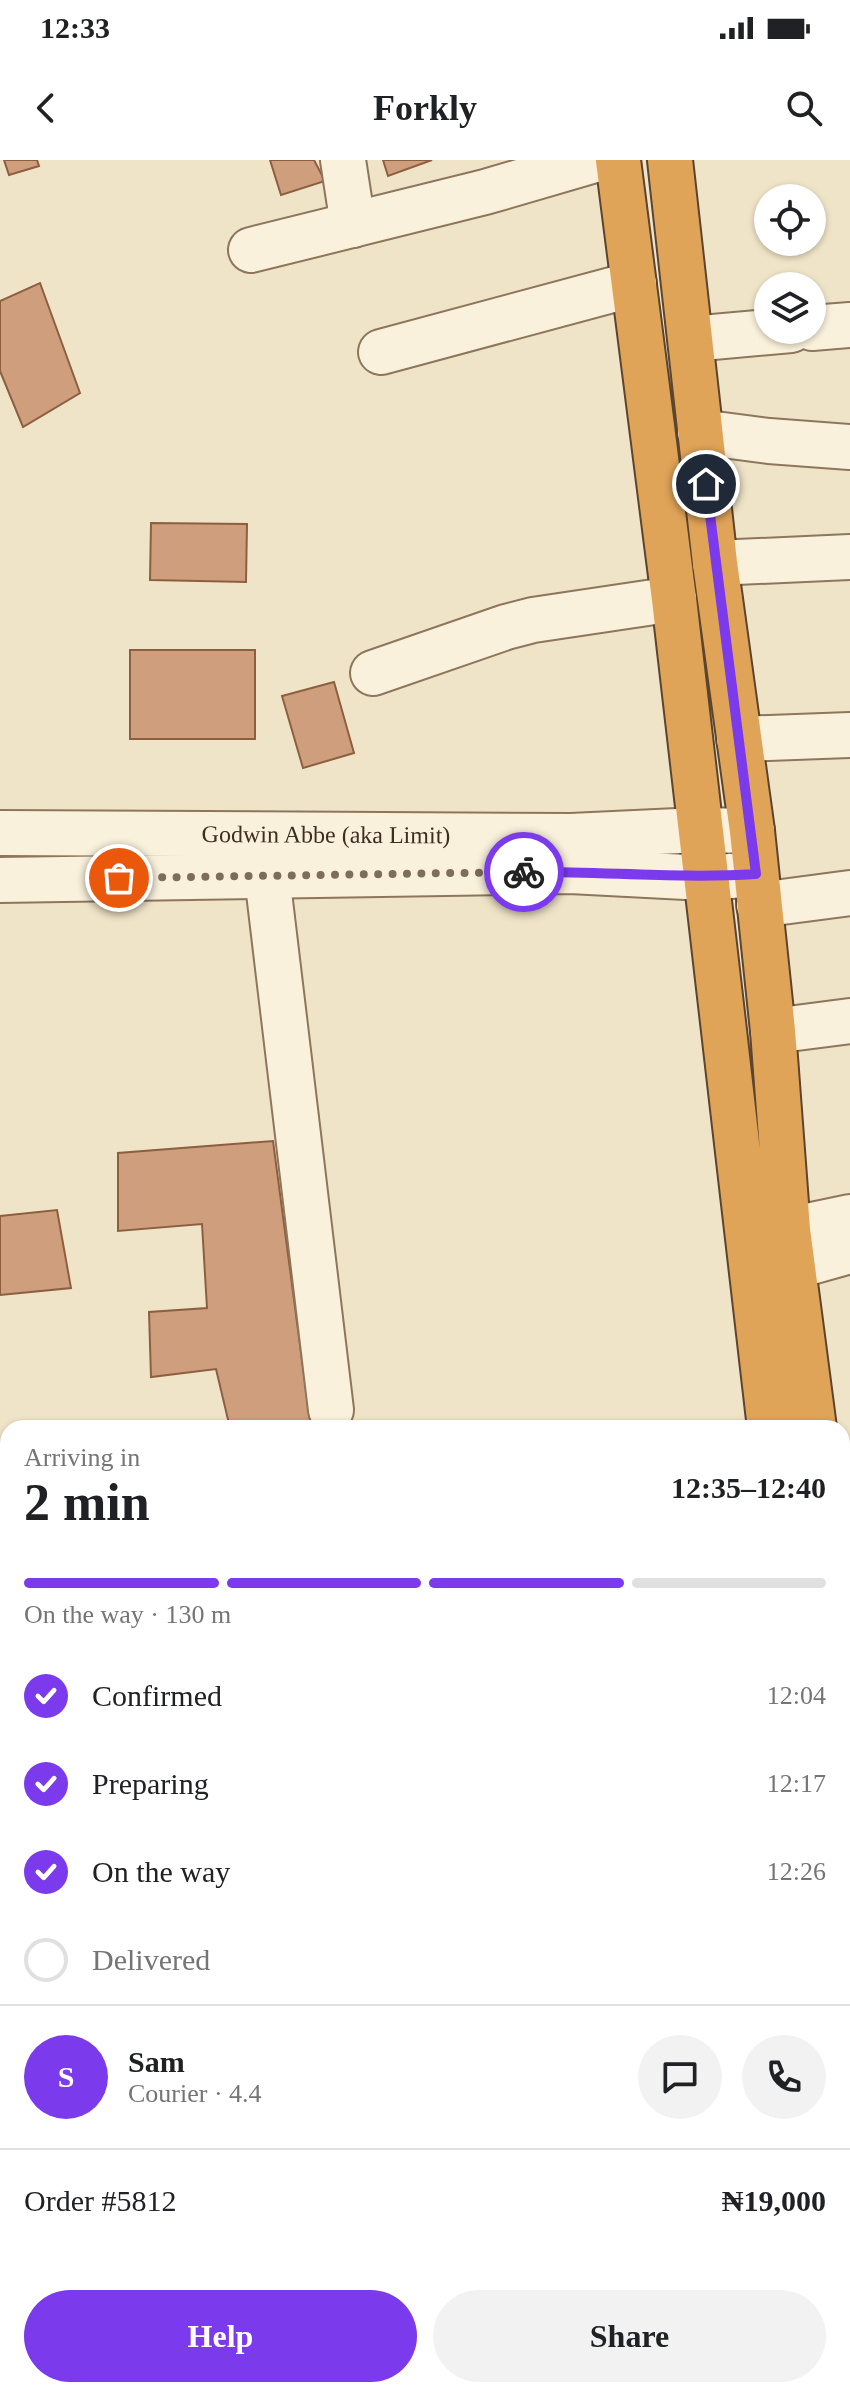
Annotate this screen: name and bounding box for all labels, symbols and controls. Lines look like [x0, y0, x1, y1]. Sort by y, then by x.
text: 12:33 [40, 11, 110, 44]
icon: back [24, 86, 68, 130]
icon: search [782, 86, 826, 130]
text: Forkly [373, 88, 477, 128]
map controls [754, 184, 826, 344]
button: locate [754, 184, 826, 256]
button: layers [754, 272, 826, 344]
pin [672, 450, 740, 518]
icon: home [684, 462, 728, 506]
street label: Godwin Abbe (aka Limit) [202, 821, 450, 848]
courier [484, 832, 564, 912]
pin [85, 844, 153, 912]
icon: bike [502, 850, 546, 894]
icon: bag [97, 856, 141, 900]
text: Arriving in [24, 1443, 140, 1472]
text: 12:35–12:40 [671, 1471, 826, 1504]
text: 2 min [24, 1474, 150, 1531]
text: On the way · 130 m [24, 1600, 231, 1629]
icon: check [24, 1674, 68, 1718]
text: Confirmed [92, 1679, 222, 1712]
text: 12:04 [767, 1681, 826, 1710]
icon: check [24, 1762, 68, 1806]
text: Preparing [92, 1767, 209, 1800]
text: 12:17 [767, 1769, 826, 1798]
icon: check [24, 1850, 68, 1894]
text: On the way [92, 1855, 230, 1888]
text: 12:26 [767, 1857, 826, 1886]
text: Delivered [92, 1943, 210, 1976]
button: chat [638, 2035, 722, 2119]
button: phone [742, 2035, 826, 2119]
text: Sam [128, 2045, 185, 2078]
text: S [58, 2060, 74, 2093]
text: Courier · 4.4 [128, 2079, 262, 2108]
text: Order #5812 [24, 2184, 176, 2217]
text: ₦19,000 [722, 2184, 826, 2217]
button: Help [24, 2290, 417, 2382]
button: Share [433, 2290, 826, 2382]

